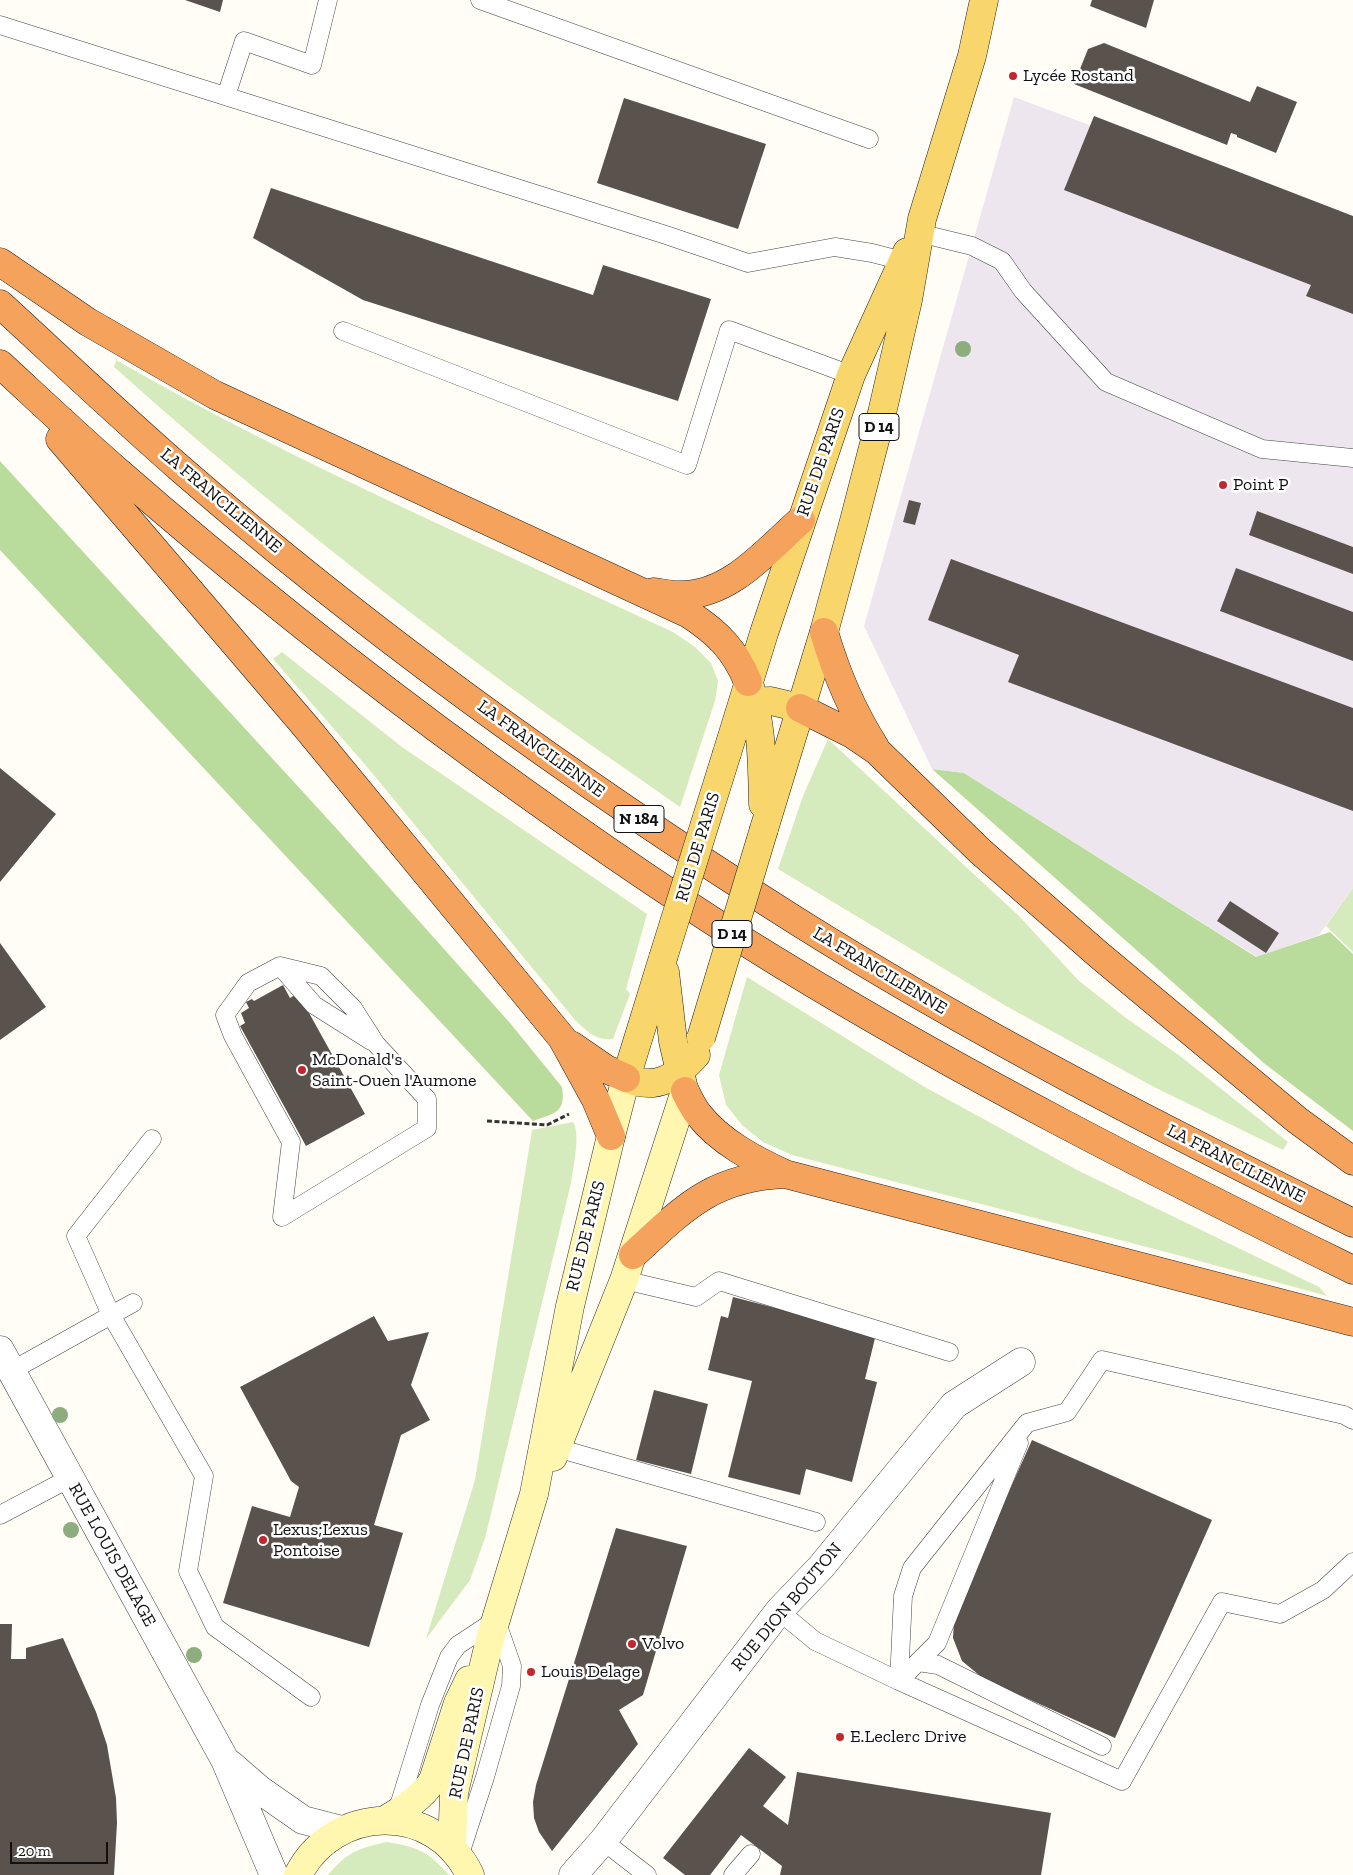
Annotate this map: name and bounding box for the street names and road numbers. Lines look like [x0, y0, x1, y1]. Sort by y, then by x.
street label: RUE DE PARIS [792, 405, 850, 519]
road number: D 14 [859, 414, 899, 441]
street label: LA FRANCILIENNE [156, 444, 286, 558]
street label: LA FRANCILIENNE [473, 696, 609, 802]
street label: RUE DE PARIS [671, 790, 725, 904]
road number: N 184 [614, 806, 664, 832]
road number: D 14 [712, 921, 752, 948]
street label: LA FRANCILIENNE [809, 923, 951, 1019]
street label: LA FRANCILIENNE [1163, 1120, 1309, 1208]
street label: RUE DE PARIS [562, 1178, 610, 1294]
street label: RUE LOUIS DELAGE [64, 1479, 160, 1631]
street label: RUE DION BOUTON [727, 1538, 847, 1676]
street label: RUE DE PARIS [445, 1685, 489, 1801]

